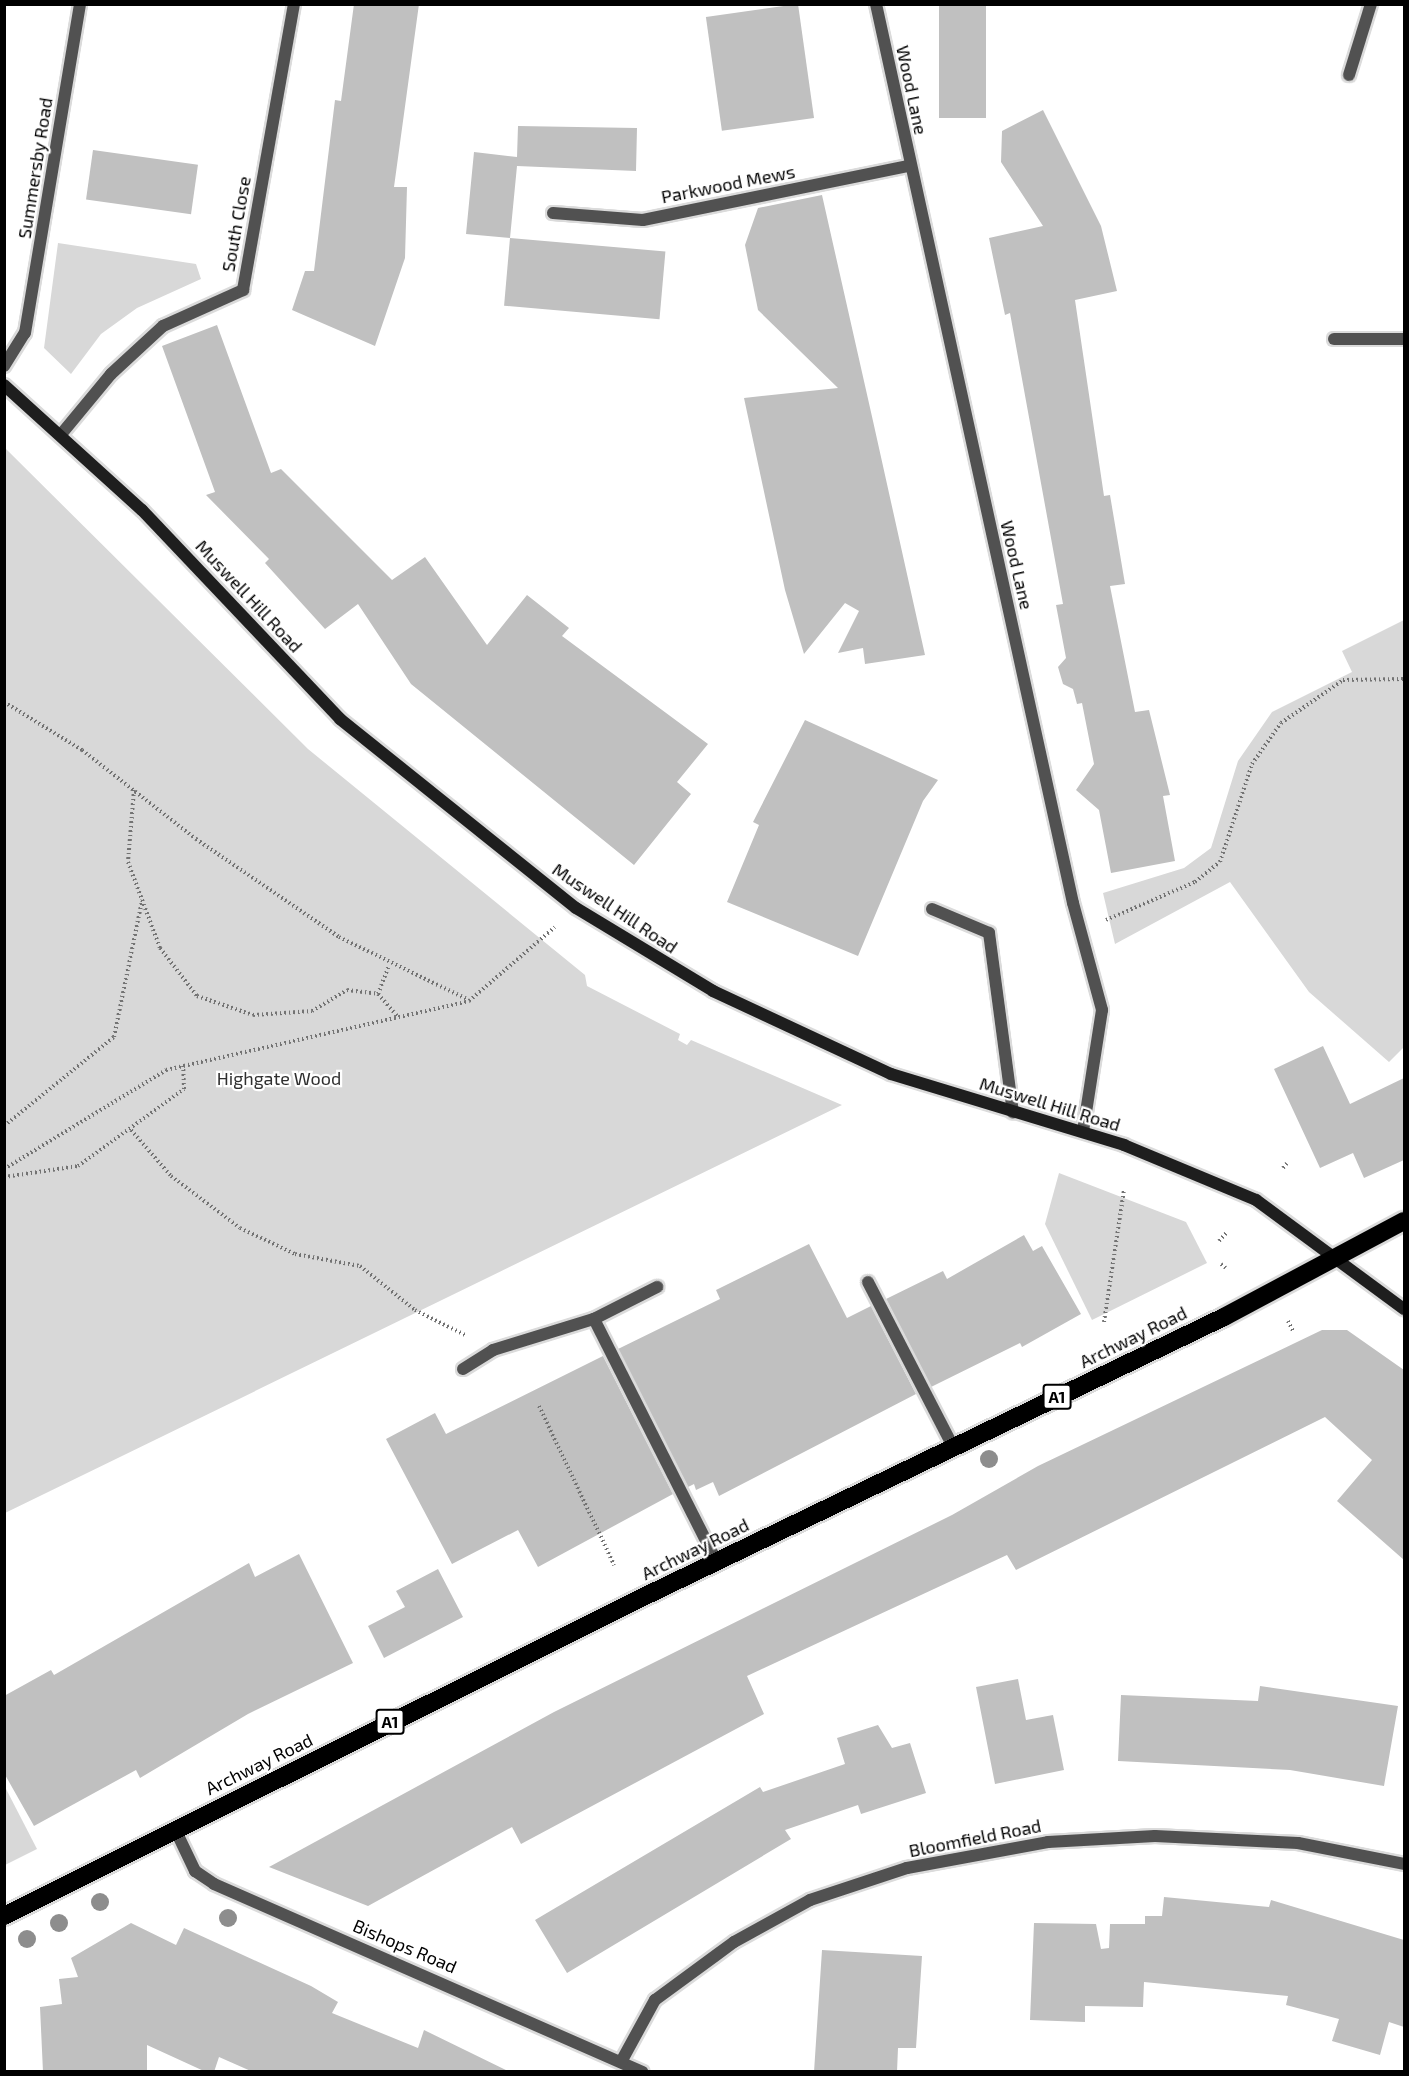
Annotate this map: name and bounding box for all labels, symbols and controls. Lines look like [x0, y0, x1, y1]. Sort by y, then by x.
street label: Wood Lane [892, 43, 932, 137]
street label: Summersby Road [13, 96, 57, 240]
street label: Parkwood Mews [659, 160, 797, 208]
street label: South Close [217, 175, 255, 273]
street label: Wood Lane [996, 518, 1038, 612]
street label: Muswell Hill Road [191, 535, 307, 657]
street label: Muswell Hill Road [548, 858, 682, 958]
park label: Highgate Wood [217, 1067, 341, 1089]
street label: Muswell Hill Road [977, 1072, 1123, 1136]
street label: Archway Road [1076, 1302, 1190, 1372]
road number: A1 [1042, 1384, 1072, 1410]
street label: Archway Road [638, 1514, 752, 1584]
road number: A1 [375, 1709, 405, 1735]
street label: Archway Road [202, 1729, 316, 1799]
street label: Bloomfield Road [907, 1815, 1043, 1861]
street label: Bishops Road [350, 1914, 460, 1978]

